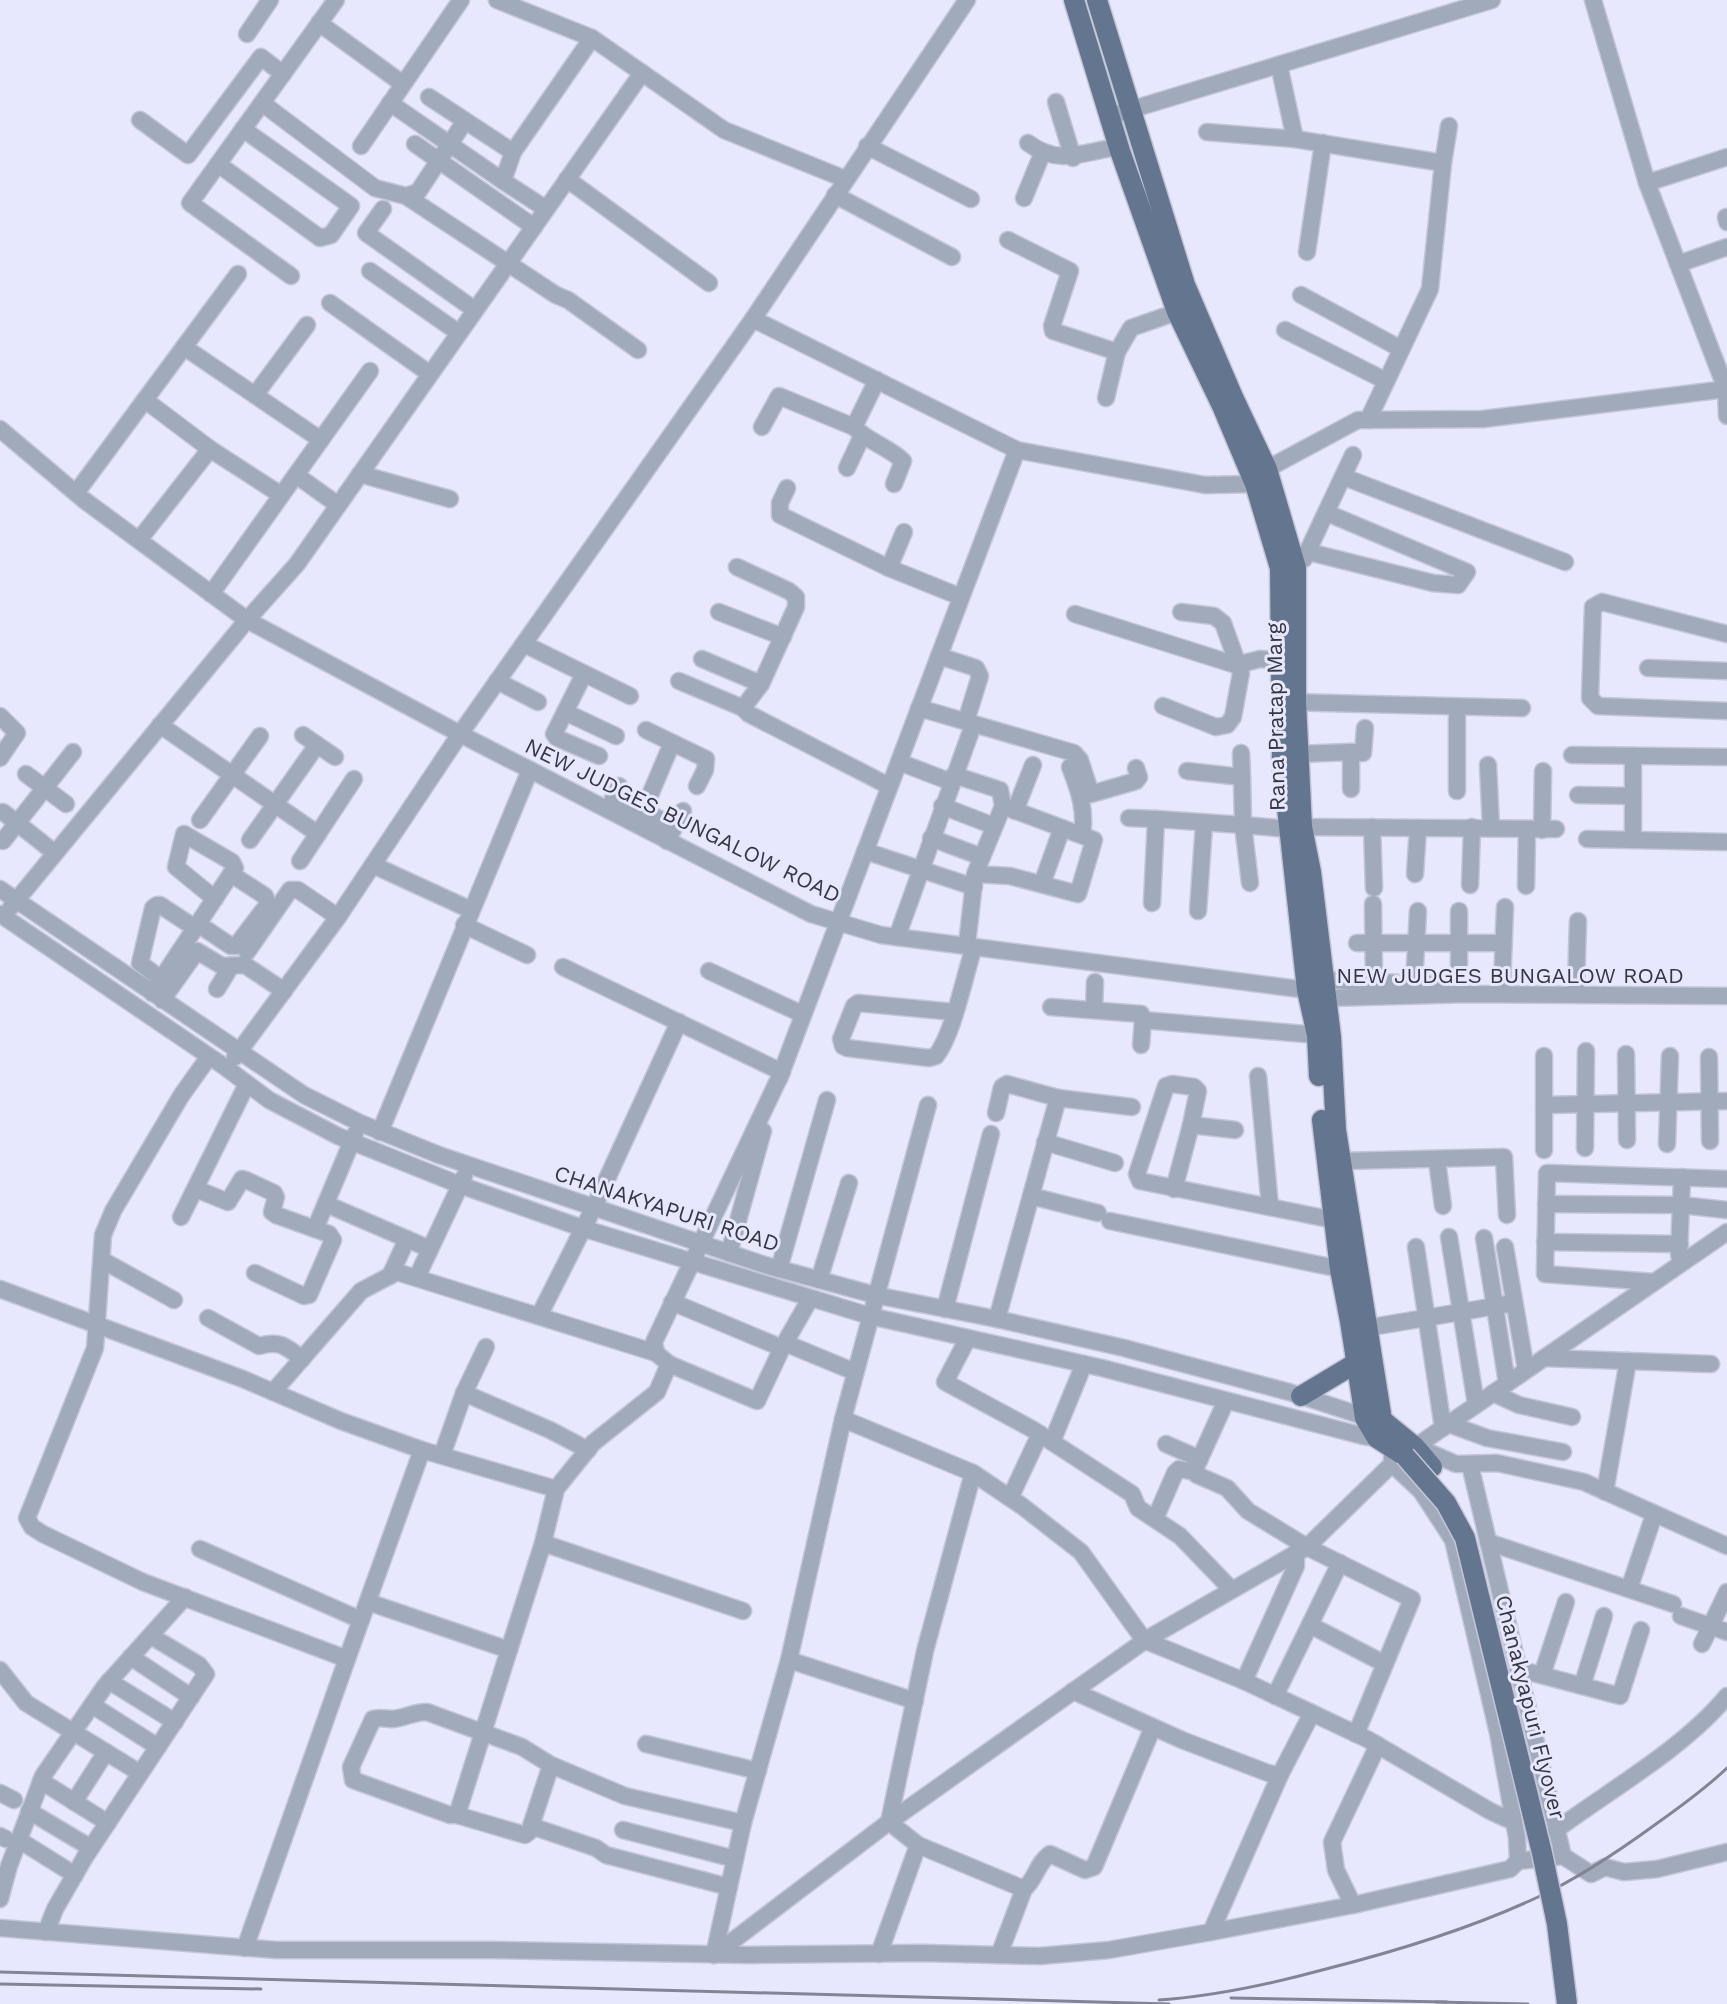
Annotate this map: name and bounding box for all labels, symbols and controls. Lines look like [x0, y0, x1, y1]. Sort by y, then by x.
street label: Rana Pratap Marg [1261, 622, 1290, 811]
street label: NEW JUDGES BUNGALOW ROAD [521, 733, 845, 908]
street label: NEW JUDGES BUNGALOW ROAD [1336, 963, 1684, 988]
street label: CHANAKYAPURI ROAD [551, 1160, 782, 1257]
street label: Chanakyapuri Flyover [1491, 1592, 1570, 1822]

